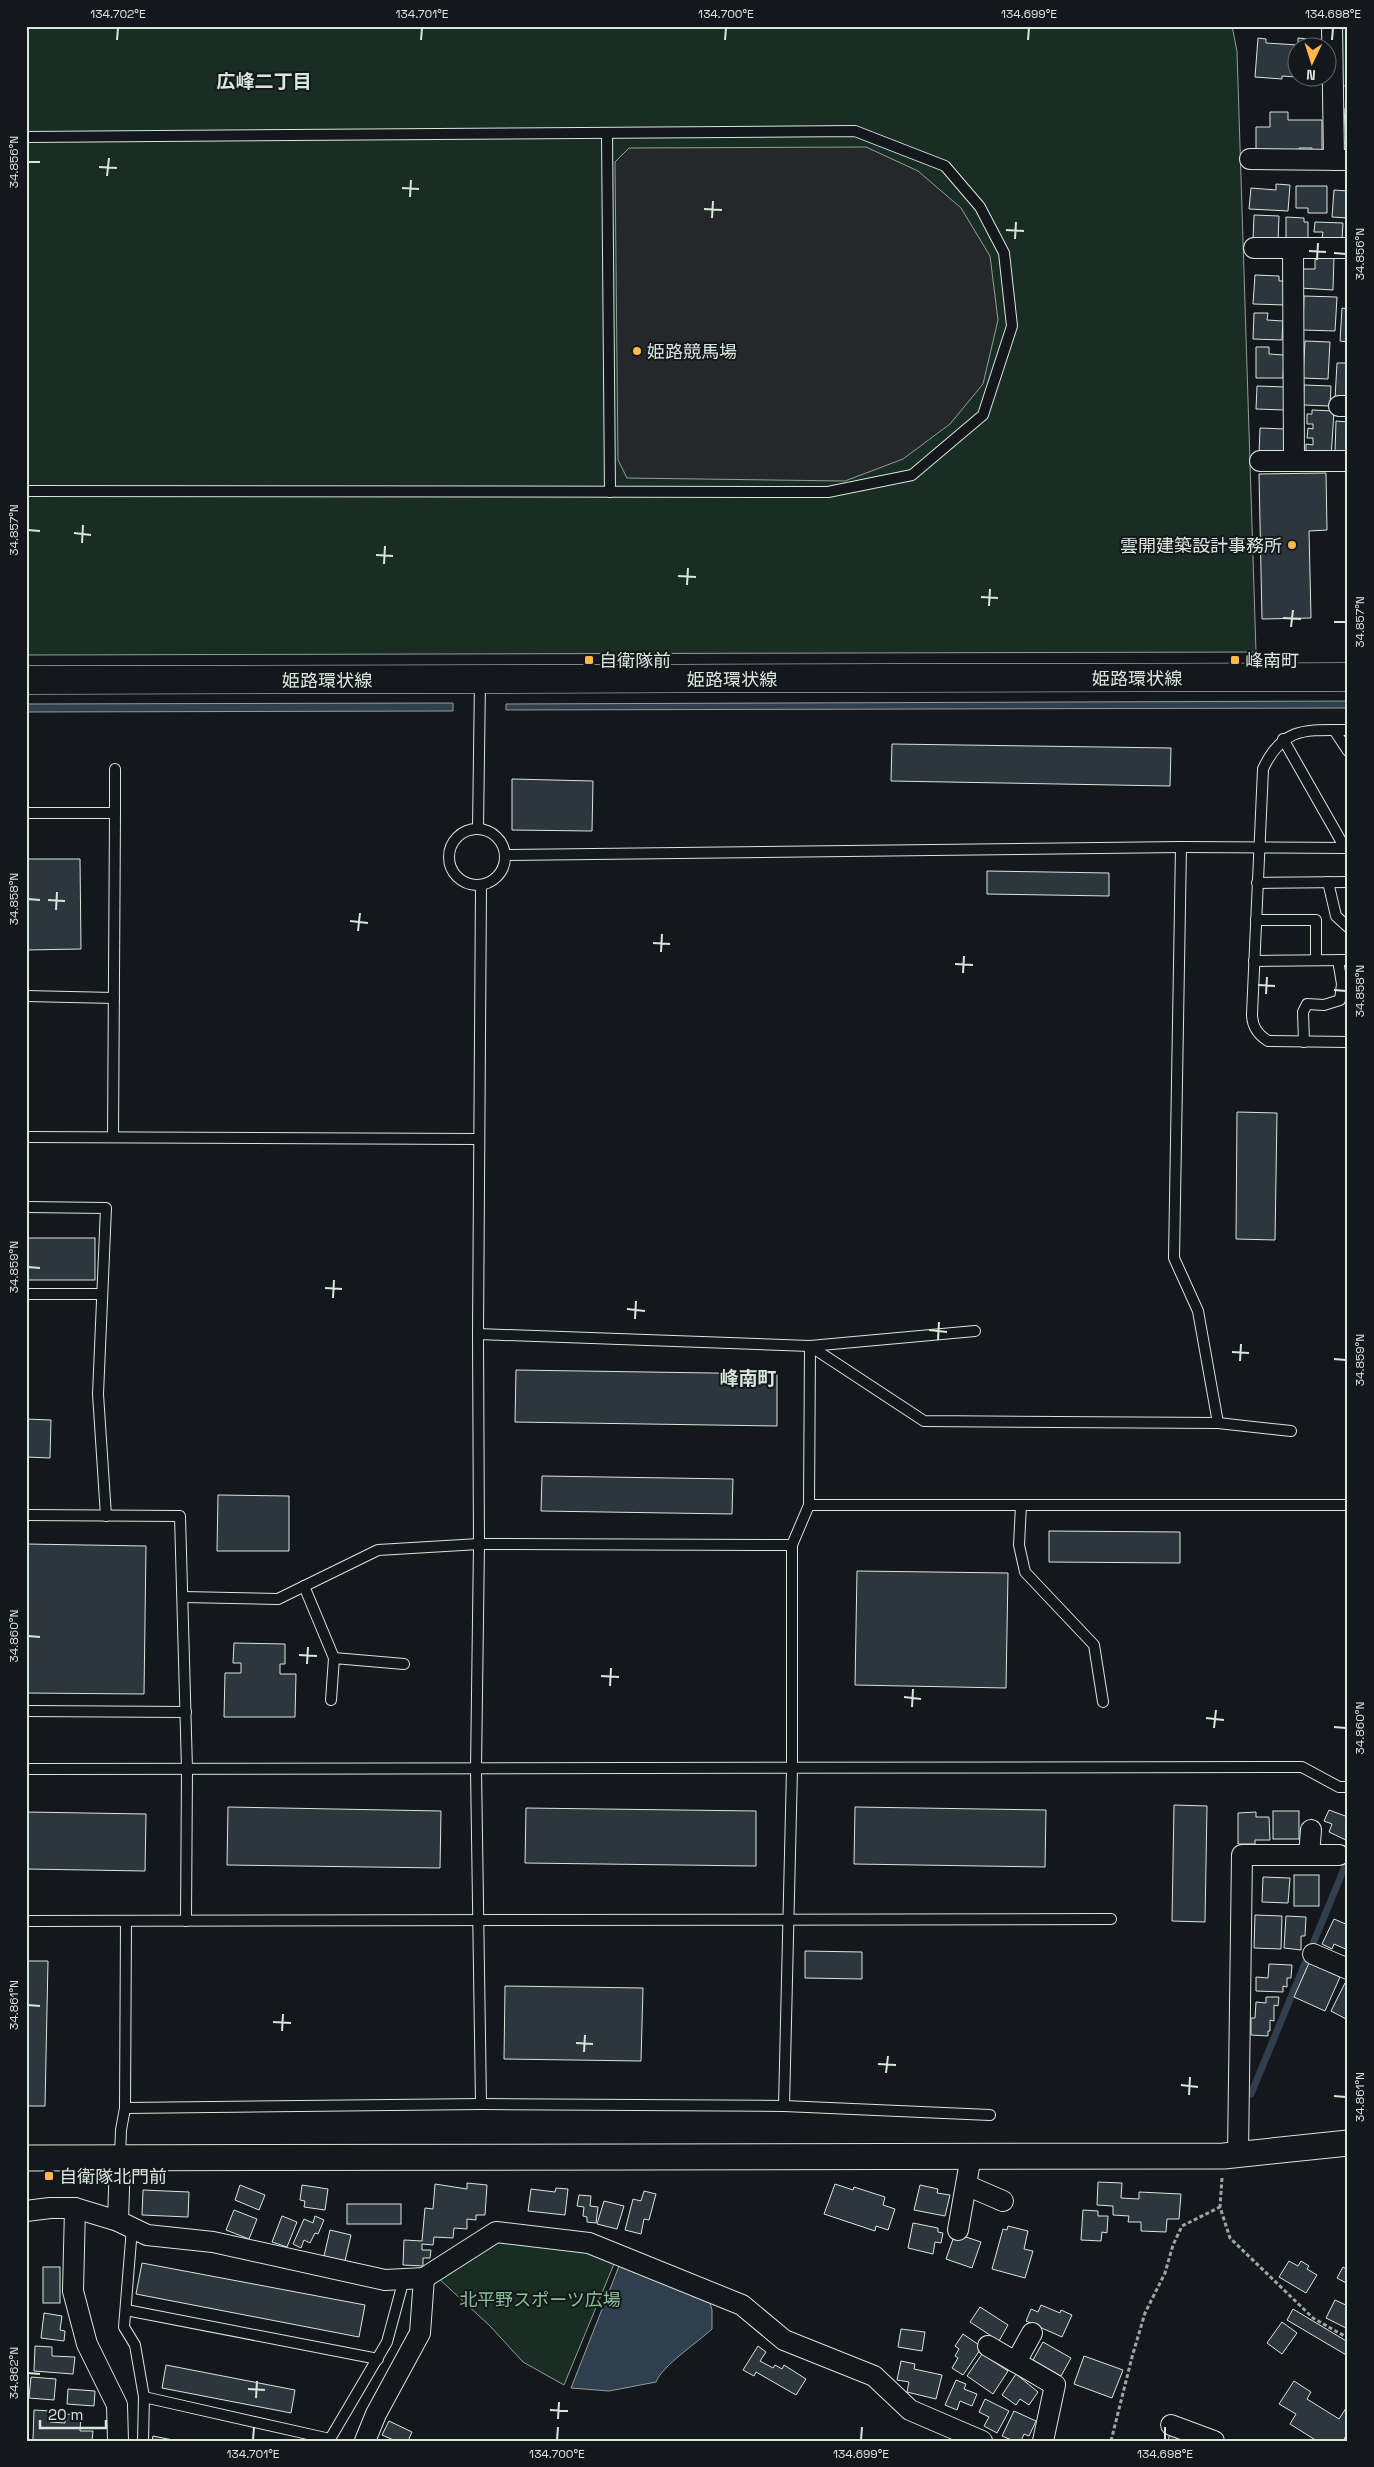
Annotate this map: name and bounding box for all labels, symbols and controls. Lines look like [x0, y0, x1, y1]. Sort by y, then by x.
text: 134.702°E [90, 6, 146, 22]
text: 134.701°E [395, 6, 449, 22]
text: 134.700°E [698, 6, 754, 22]
text: 134.699°E [1001, 6, 1057, 22]
text: 134.698°E [1305, 6, 1361, 22]
north arrow [1286, 38, 1336, 88]
text: N [1306, 66, 1316, 84]
district label: 広峰二丁目 [216, 69, 312, 94]
text: 34.856°N [6, 136, 22, 188]
text: 34.856°N [1352, 228, 1368, 280]
place label: 姫路競馬場 [647, 340, 737, 363]
marker: 姫路競馬場 [631, 345, 643, 357]
text: 34.857°N [6, 504, 22, 556]
place label: 雲開建築設計事務所 [1120, 534, 1282, 557]
marker: 雲開建築設計事務所 [1286, 539, 1298, 551]
text: 34.857°N [1352, 596, 1368, 648]
place label: 自衛隊前 [599, 649, 671, 672]
place label: 峰南町 [1245, 649, 1299, 672]
marker: 自衛隊前 [583, 654, 595, 666]
marker: 峰南町 [1229, 654, 1241, 666]
street label: 姫路環状線 [1092, 667, 1182, 690]
street label: 姫路環状線 [687, 668, 777, 691]
street label: 姫路環状線 [282, 669, 372, 692]
text: 34.858°N [6, 873, 22, 925]
text: 34.858°N [1352, 965, 1368, 1017]
text: 34.859°N [6, 1241, 22, 1293]
text: 34.859°N [1352, 1334, 1368, 1386]
district label: 峰南町 [719, 1366, 777, 1391]
text: 34.860°N [6, 1610, 22, 1662]
text: 34.860°N [1352, 1702, 1368, 1754]
text: 34.861°N [6, 1980, 22, 2030]
text: 34.861°N [1352, 2072, 1368, 2122]
place label: 自衛隊北門前 [59, 2165, 167, 2188]
marker: 自衛隊北門前 [43, 2170, 55, 2182]
park label: 北平野スポーツ広場 [459, 2288, 621, 2311]
text: 34.862°N [6, 2347, 22, 2399]
scale bar [40, 2397, 106, 2429]
text: 20 m [48, 2405, 83, 2424]
text: 134.701°E [226, 2446, 280, 2462]
text: 134.700°E [529, 2446, 585, 2462]
text: 134.699°E [833, 2446, 889, 2462]
text: 134.698°E [1137, 2446, 1193, 2462]

